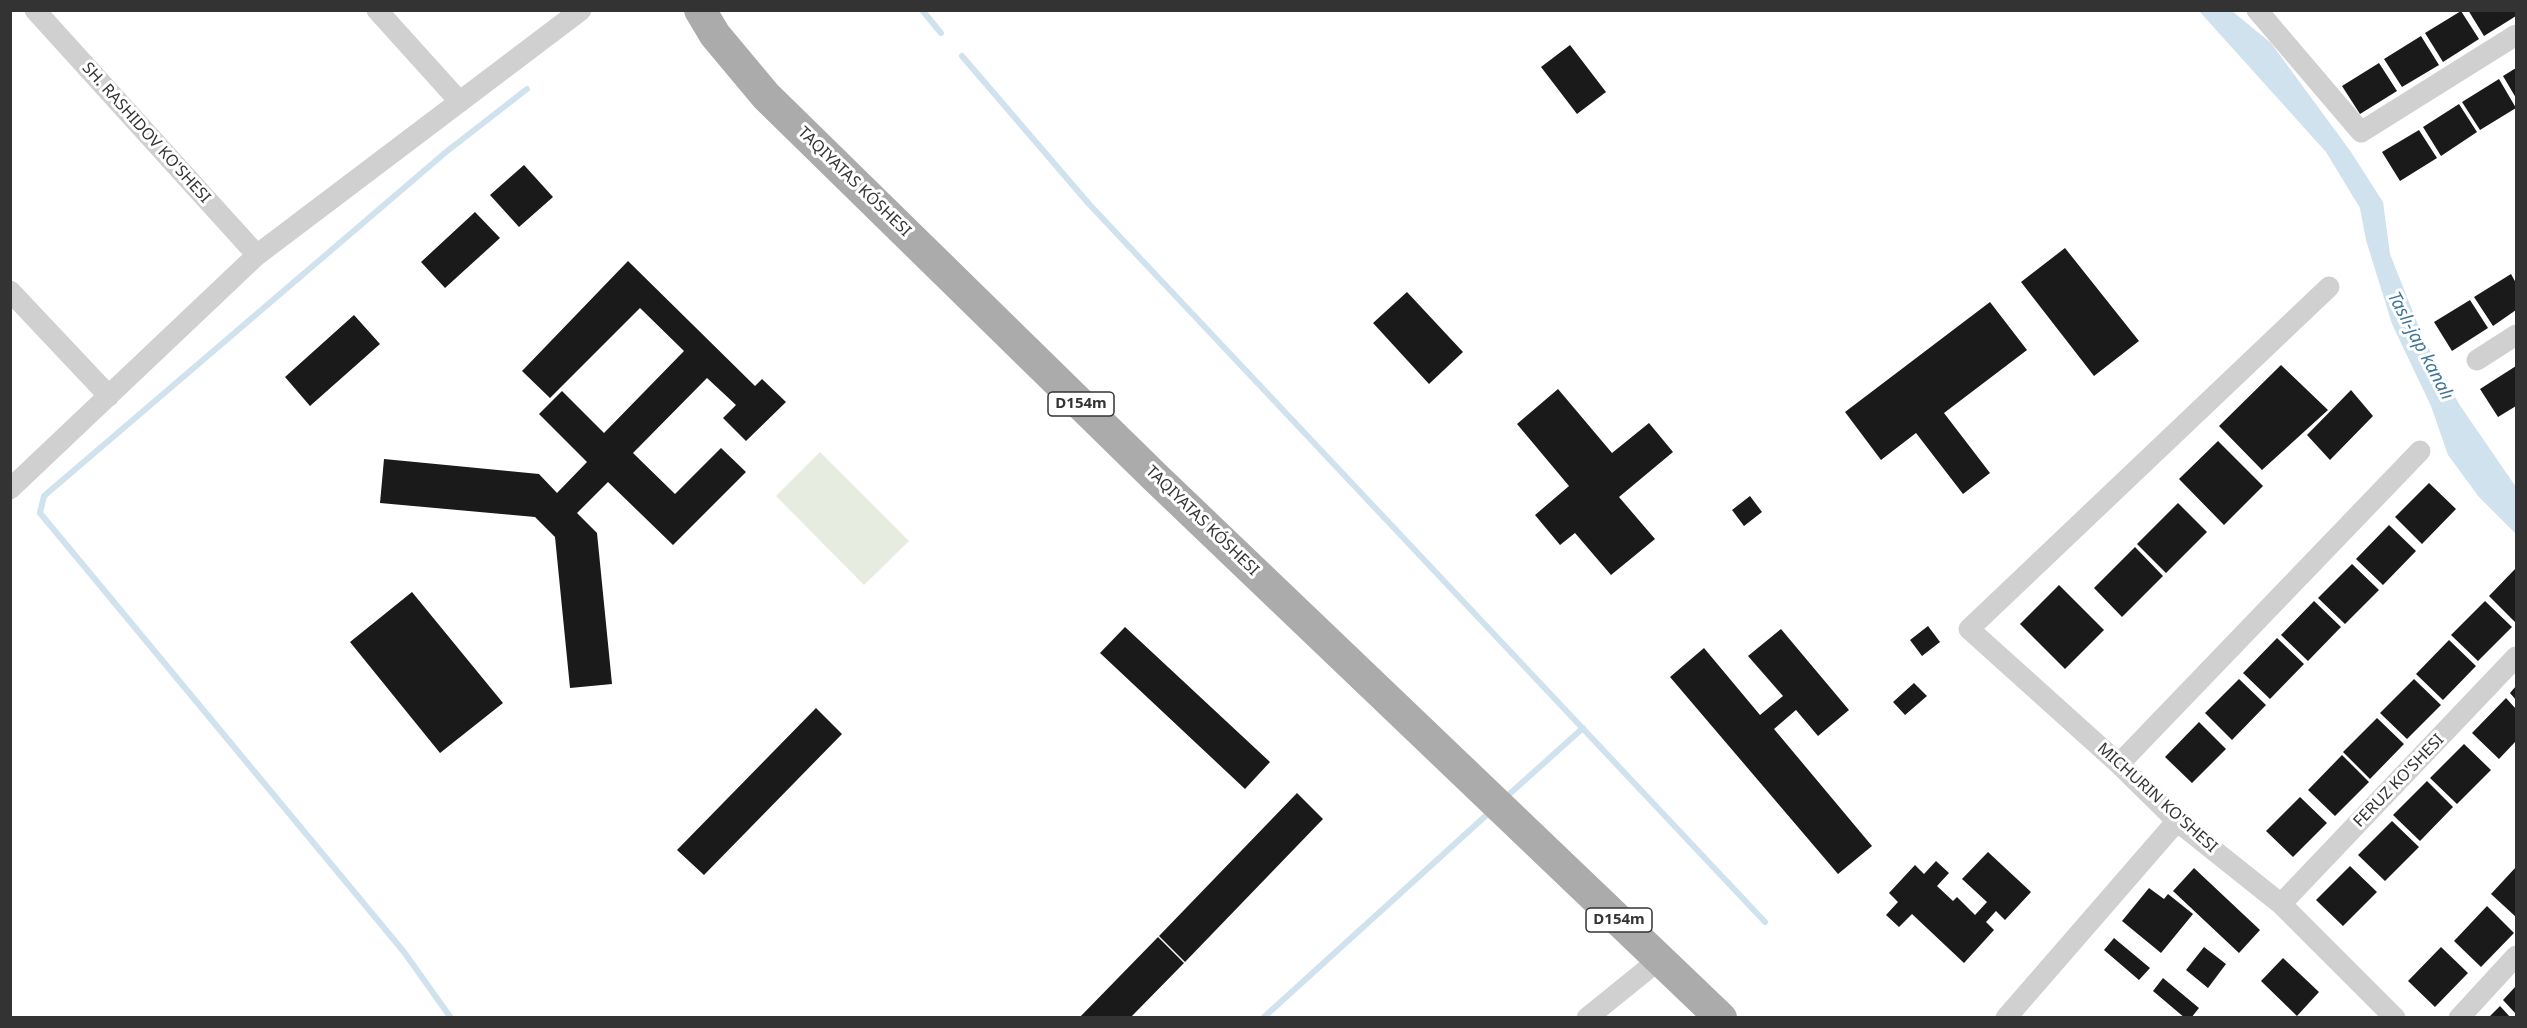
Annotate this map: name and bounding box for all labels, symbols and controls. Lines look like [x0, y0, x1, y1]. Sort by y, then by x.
street label: SH. RASHIDOV KO'SHESI [78, 59, 214, 207]
street label: TAQIYATAS KÓSHESI [794, 123, 914, 241]
water label: Taslı-jap kanalı [2382, 288, 2458, 404]
road number: D154m [1048, 392, 1114, 416]
street label: TAQIYATAS KÓSHESI [1142, 462, 1262, 580]
street label: FERUZ KO'SHESI [2350, 731, 2448, 831]
street label: MICHURIN KO'SHESI [2093, 739, 2221, 857]
road number: D154m [1586, 908, 1652, 932]

